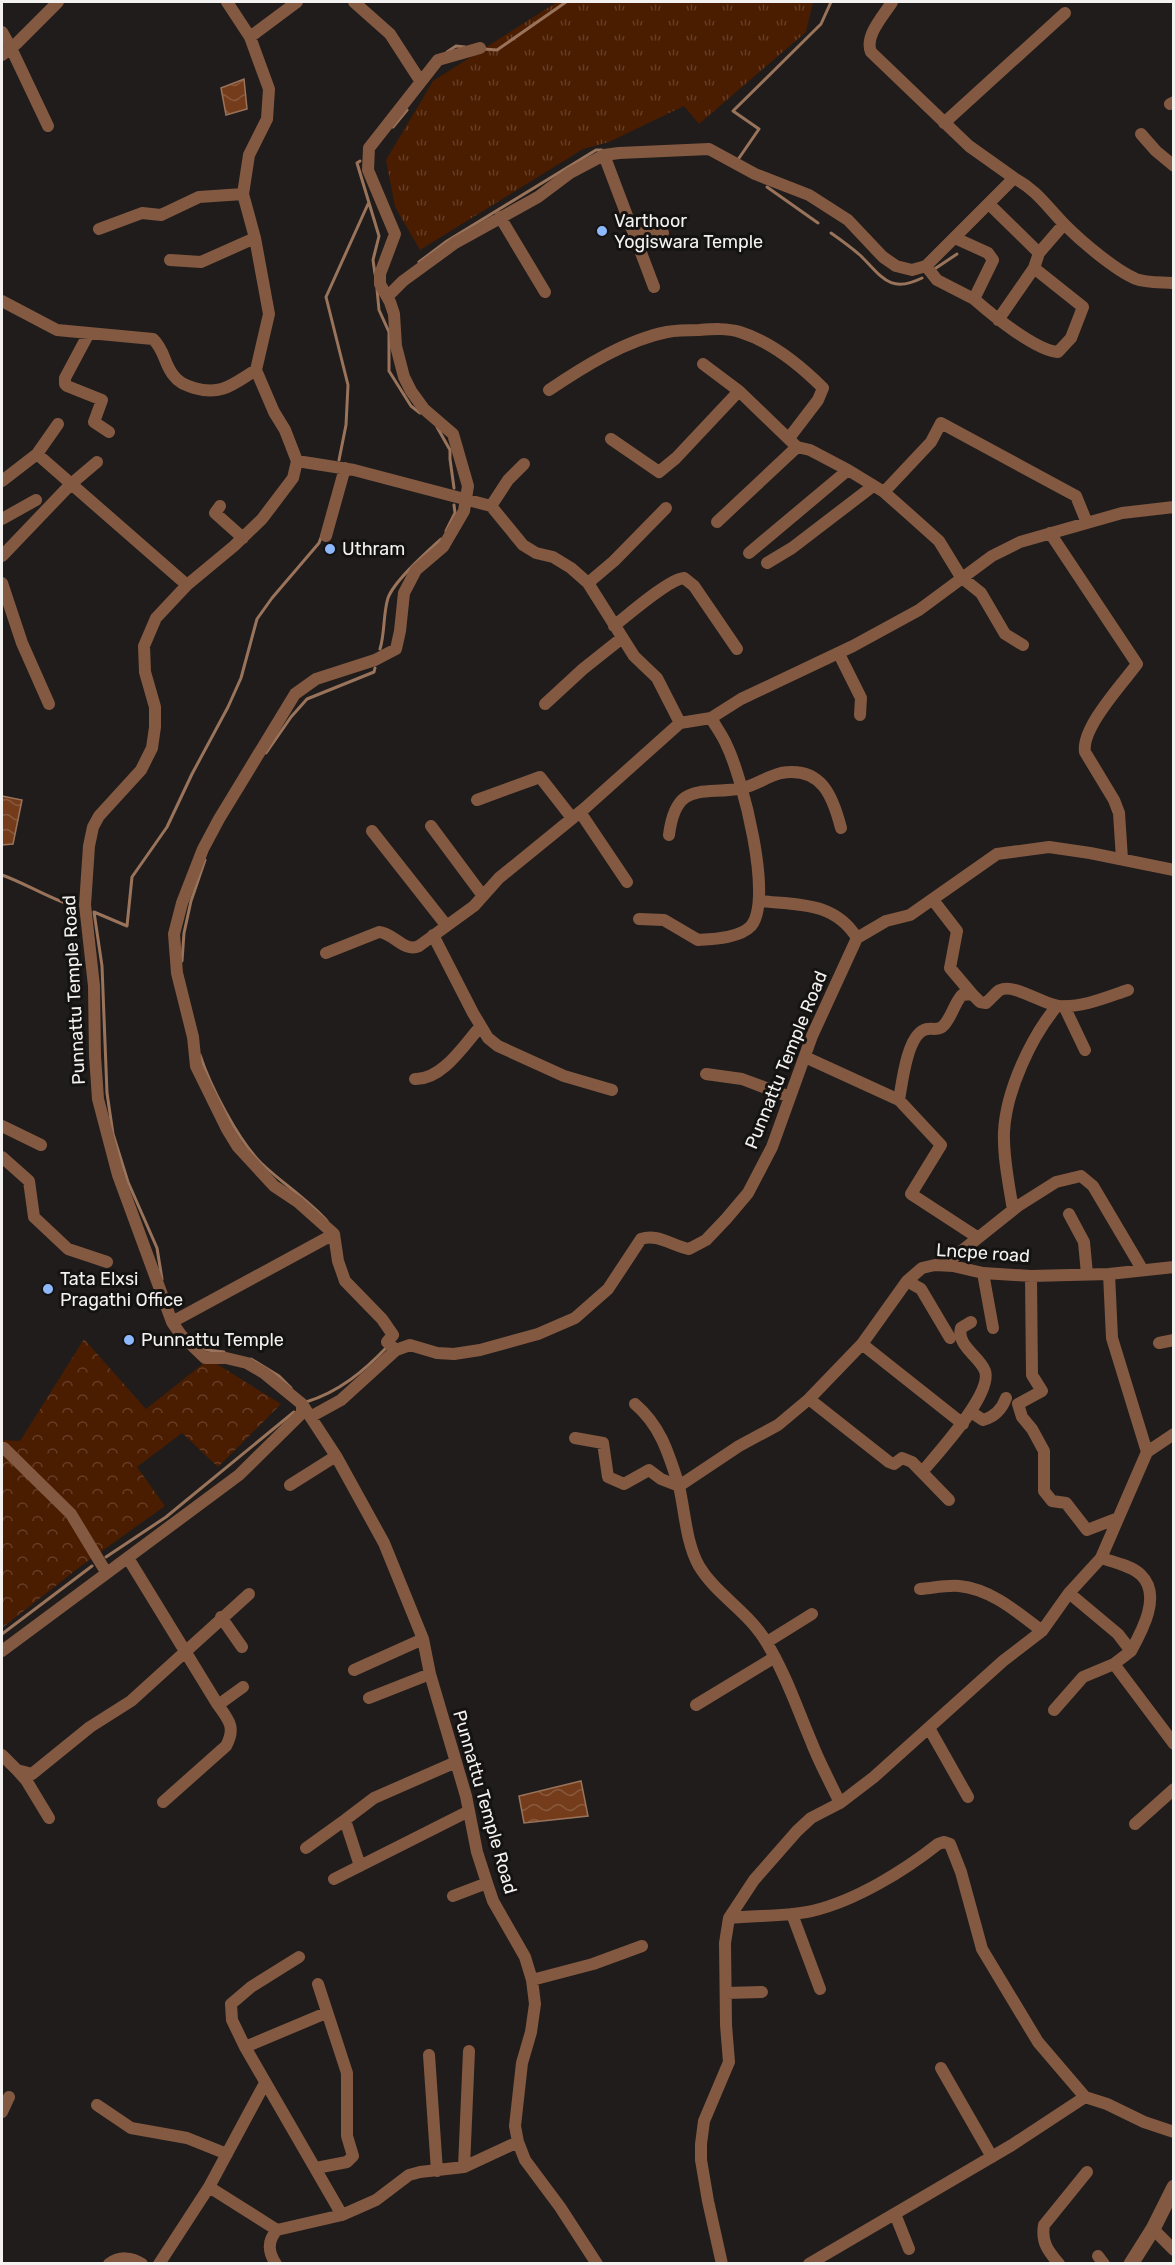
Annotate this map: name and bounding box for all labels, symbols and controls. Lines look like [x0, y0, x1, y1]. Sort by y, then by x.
place label: Varthoor Yogiswara Temple [614, 210, 763, 253]
marker: Varthoor Yogiswara Temple [595, 224, 609, 238]
place label: Uthram [342, 538, 405, 560]
marker: Uthram [323, 542, 337, 556]
street label: Punnattu Temple Road [58, 895, 90, 1085]
street label: Punnattu Temple Road [740, 968, 832, 1152]
street label: Lncpe road [935, 1239, 1031, 1267]
place label: Tata Elxsi Pragathi Office [60, 1268, 183, 1311]
marker: Tata Elxsi Pragathi Office [41, 1282, 55, 1296]
place label: Punnattu Temple [141, 1329, 284, 1351]
marker: Punnattu Temple [122, 1333, 136, 1347]
street label: Punnattu Temple Road [448, 1708, 522, 1896]

